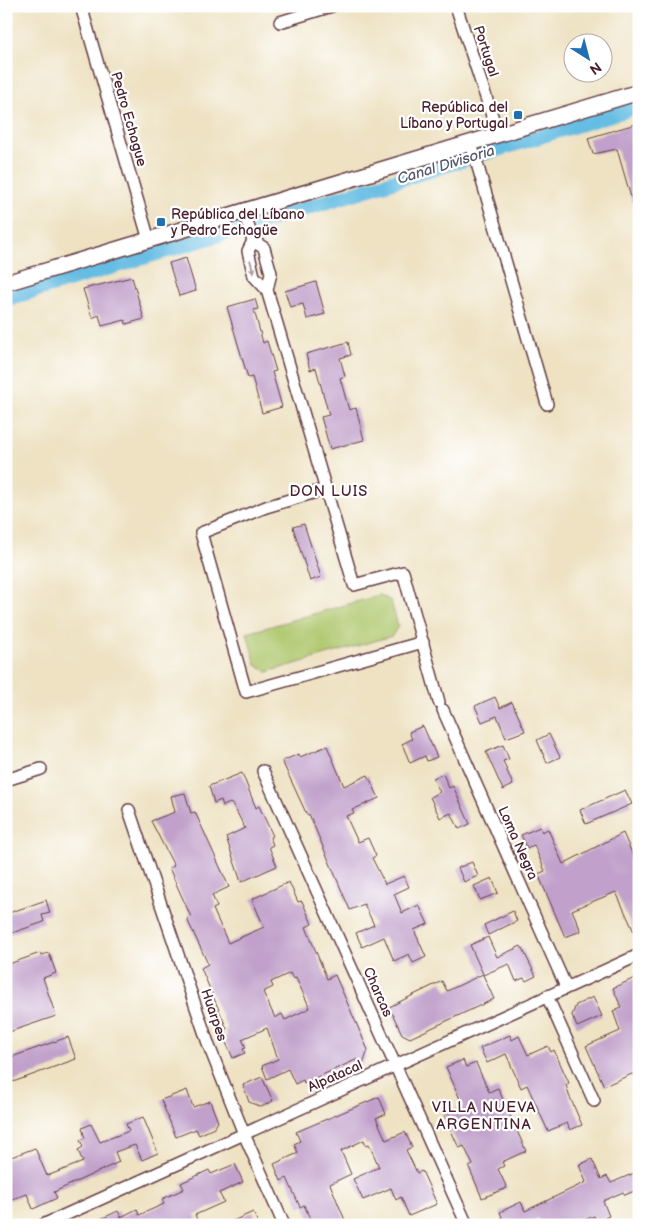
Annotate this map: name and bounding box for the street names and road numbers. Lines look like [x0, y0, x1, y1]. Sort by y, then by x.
street label: Portugal [470, 23, 502, 79]
street label: Pedro Echague [107, 70, 151, 168]
street label: Loma Negra [494, 804, 542, 882]
street label: Charcas [360, 964, 397, 1020]
street label: Huarpes [197, 987, 231, 1044]
street label: Alpatacal [305, 1056, 365, 1096]

